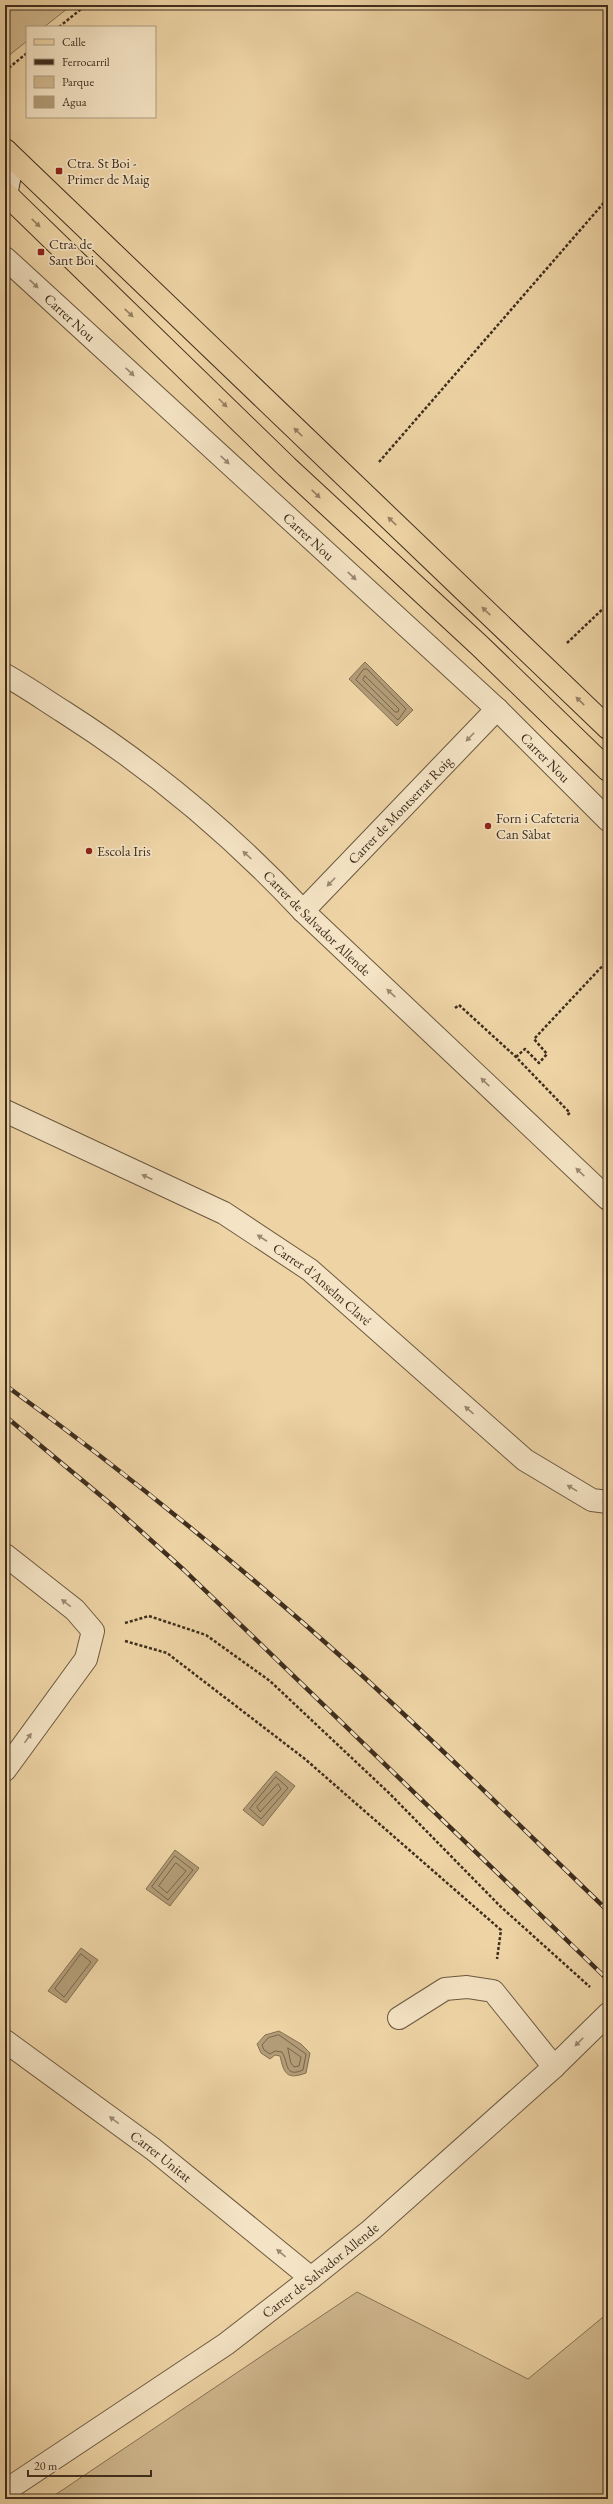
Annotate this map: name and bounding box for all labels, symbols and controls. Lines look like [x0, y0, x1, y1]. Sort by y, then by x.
legend [26, 26, 156, 118]
text: Calle [62, 34, 86, 50]
text: Ferrocarril [62, 54, 110, 70]
text: Parque [62, 74, 94, 90]
text: Agua [61, 94, 87, 110]
place label: Ctra. St Boi - Primer de Maig [67, 154, 150, 188]
marker: Ctra. St Boi - Primer de Maig [54, 166, 64, 176]
one-way arrow [31, 218, 41, 228]
place label: Ctra. de Sant Boi [49, 235, 95, 269]
marker: Ctra. de Sant Boi [36, 247, 46, 257]
one-way arrow [29, 280, 39, 289]
street label: Carrer Nou [40, 289, 100, 346]
one-way arrow [124, 308, 134, 318]
one-way arrow [125, 367, 134, 376]
one-way arrow [218, 399, 228, 408]
one-way arrow [293, 427, 303, 437]
one-way arrow [220, 455, 230, 465]
one-way arrow [311, 489, 321, 499]
street label: Carrer Nou [279, 508, 339, 565]
one-way arrow [387, 517, 397, 526]
one-way arrow [347, 572, 357, 581]
one-way arrow [481, 606, 491, 616]
one-way arrow [575, 696, 585, 706]
street label: Carrer Nou [517, 729, 575, 787]
one-way arrow [465, 732, 474, 742]
street label: Carrer de Montserrat Roig [344, 752, 457, 868]
place label: Forn i Cafeteria Can Sàbat [496, 809, 580, 843]
marker: Forn i Cafeteria Can Sàbat [483, 821, 493, 831]
place label: Escola Iris [97, 842, 151, 860]
marker: Escola Iris [84, 846, 94, 856]
one-way arrow [241, 850, 252, 859]
street label: Carrer de Salvador Allende [259, 866, 375, 980]
one-way arrow [327, 877, 336, 886]
one-way arrow [386, 988, 396, 998]
one-way arrow [481, 1078, 490, 1087]
one-way arrow [575, 1167, 585, 1176]
one-way arrow [142, 1174, 153, 1180]
one-way arrow [257, 1234, 267, 1242]
street label: Carrer d'Anselm Clavé [269, 1239, 376, 1330]
one-way arrow [464, 1405, 474, 1415]
one-way arrow [567, 1484, 578, 1491]
one-way arrow [61, 1599, 72, 1608]
one-way arrow [24, 1733, 32, 1744]
one-way arrow [574, 2037, 584, 2047]
one-way arrow [108, 2116, 119, 2124]
street label: Carrer Unitat [127, 2126, 196, 2186]
street label: Carrer de Salvador Allende [258, 2218, 383, 2322]
one-way arrow [276, 2248, 286, 2257]
scale bar [28, 2452, 151, 2478]
text: 20 m [34, 2458, 58, 2474]

